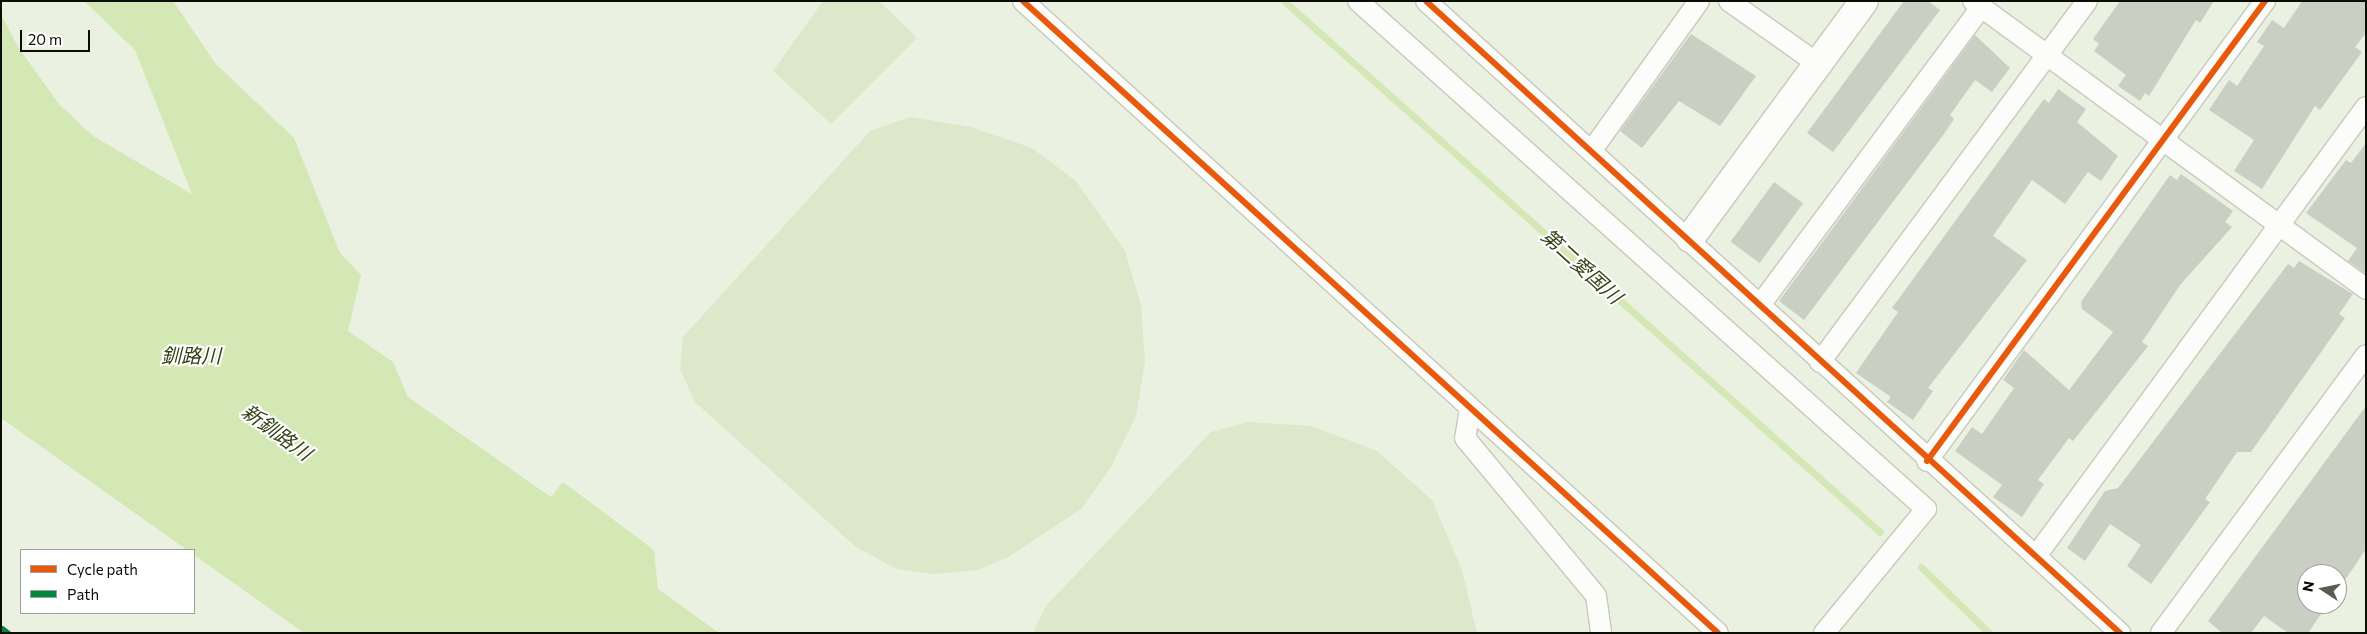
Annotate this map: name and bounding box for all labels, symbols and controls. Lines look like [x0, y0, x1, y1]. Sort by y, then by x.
scale bar [22, 20, 92, 52]
text: 20 m [28, 30, 62, 48]
water label: 第二愛国川 [1537, 224, 1627, 308]
water label: 釧路川 [161, 343, 221, 367]
water label: 新釧路川 [238, 399, 316, 465]
legend [20, 549, 195, 614]
text: Cycle path [67, 560, 138, 578]
north arrow [2297, 564, 2347, 614]
text: N [2298, 579, 2317, 593]
text: Path [67, 585, 99, 603]

